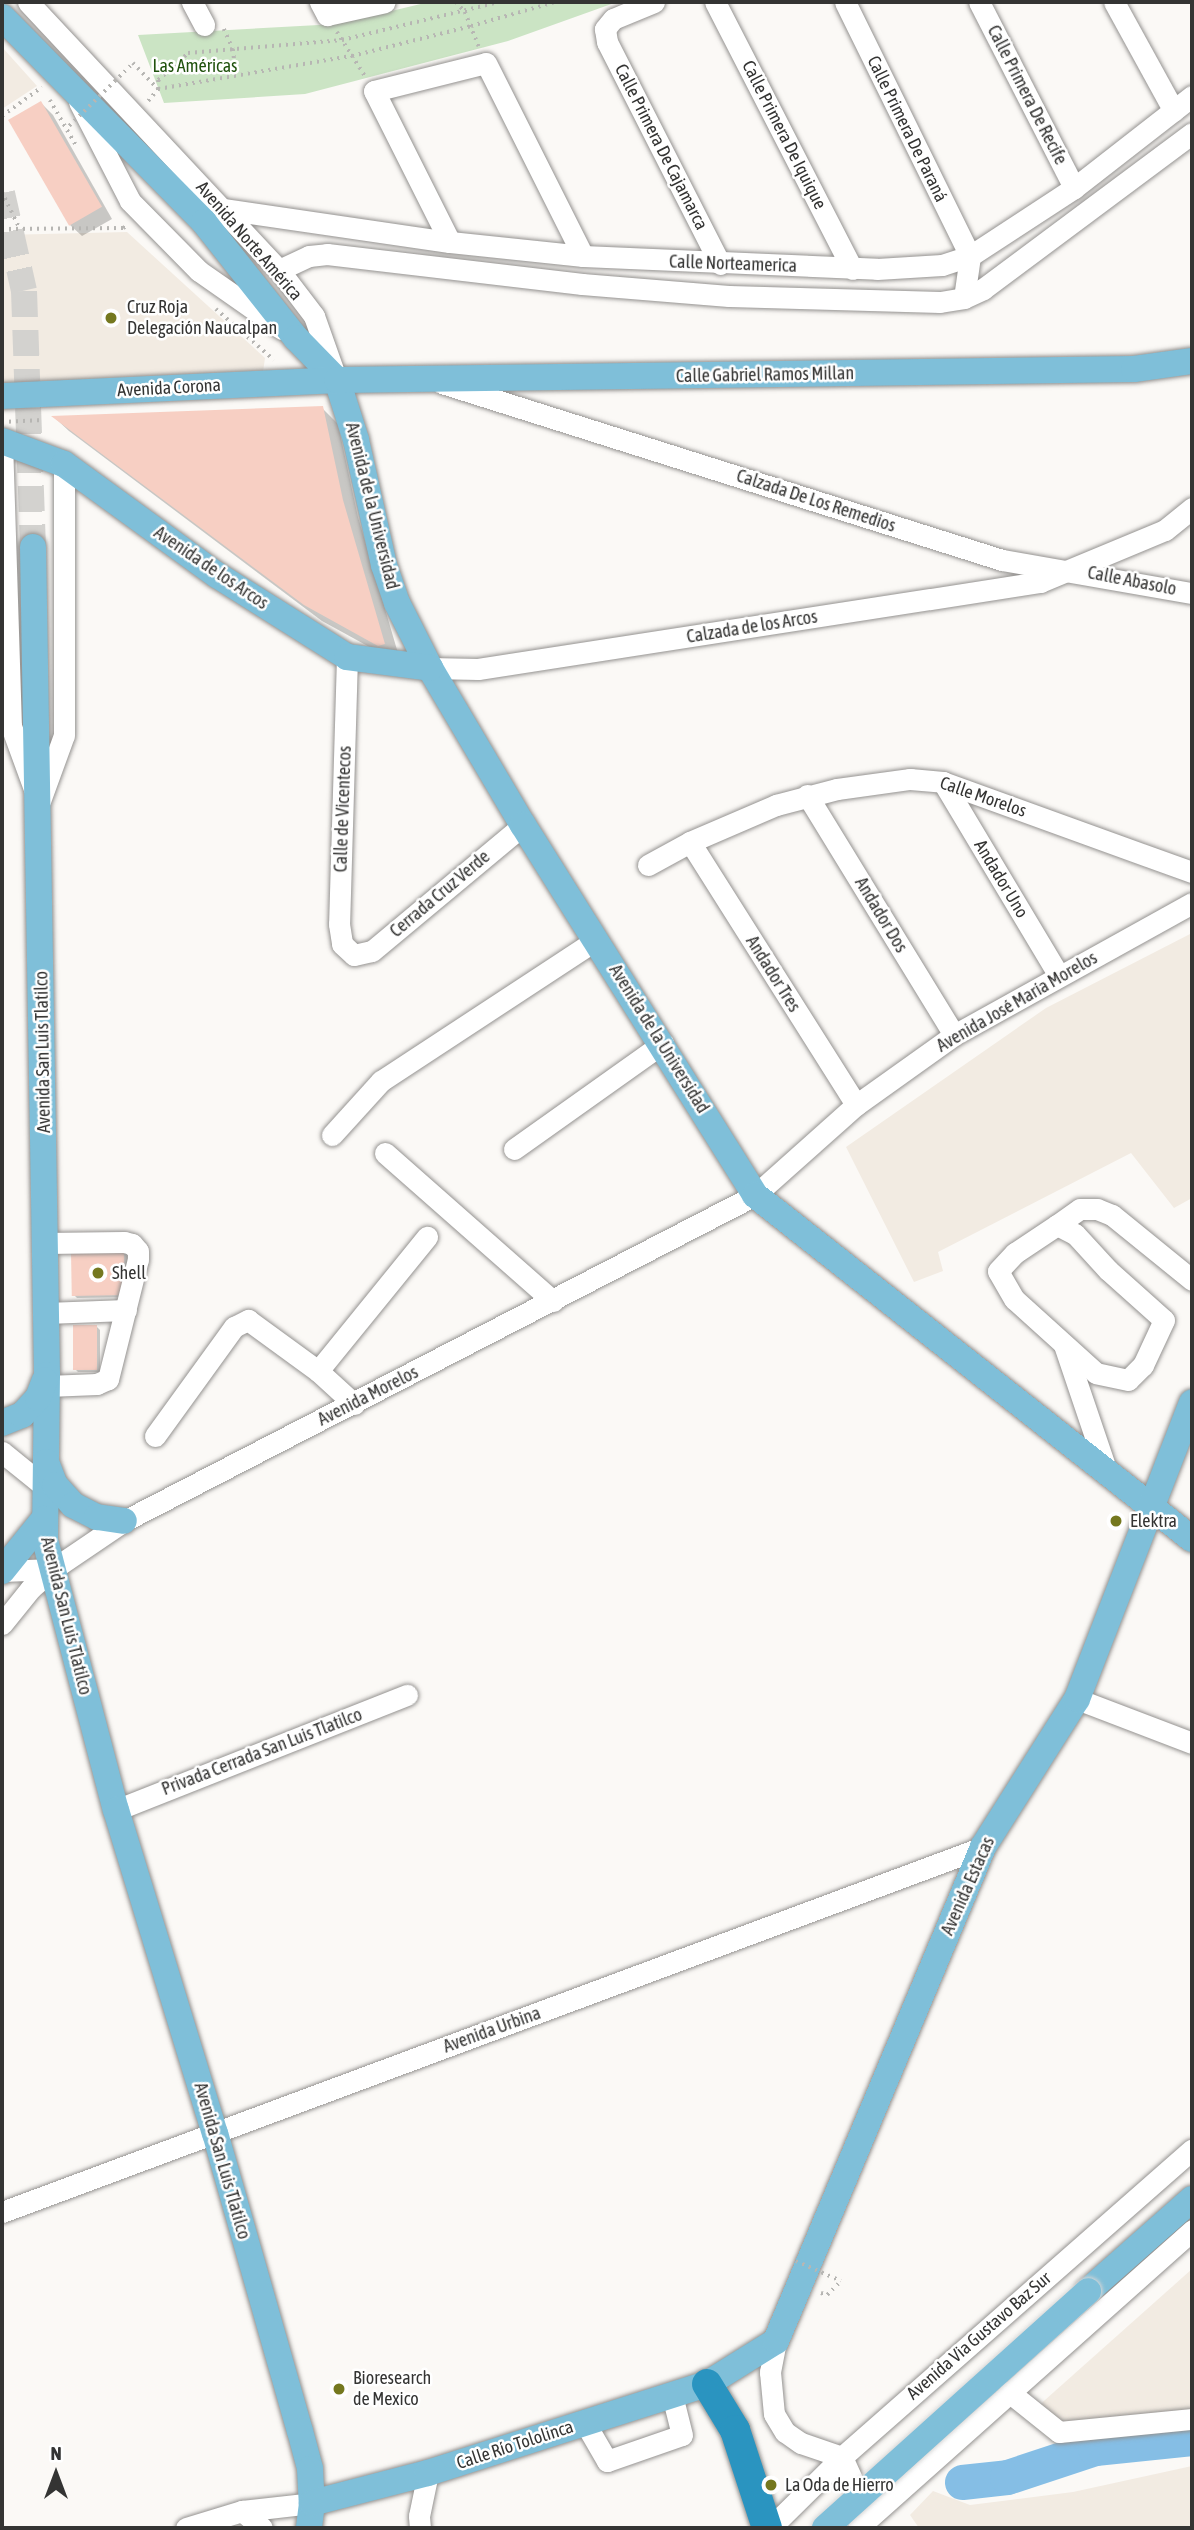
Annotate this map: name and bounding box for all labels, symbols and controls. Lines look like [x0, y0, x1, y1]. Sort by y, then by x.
street label: Calle Primera De Recife [983, 22, 1071, 168]
street label: Calle Primera De Paraná [862, 53, 952, 205]
park label: Las Américas [153, 55, 237, 77]
street label: Calle Primera De Iquique [737, 57, 831, 213]
street label: Calle Primera De Cajamarca [610, 61, 712, 233]
street label: Avenida Norte América [191, 177, 307, 305]
street label: Calle Norteamerica [669, 251, 797, 277]
place label: Cruz Roja Delegación Naucalpan [127, 297, 277, 340]
marker: Cruz Roja Delegación Naucalpan [101, 308, 121, 328]
street label: Calle Gabriel Ramos Millan [676, 363, 854, 387]
street label: Avenida Corona [117, 374, 221, 402]
street label: Avenida de la Universidad [341, 420, 403, 592]
street label: Calzada De Los Remedios [734, 465, 898, 537]
street label: Avenida de los Arcos [150, 522, 272, 614]
street label: Calle Abasolo [1086, 562, 1178, 600]
street label: Calzada de los Arcos [685, 606, 819, 648]
street label: Calle de Vicentecos [330, 745, 356, 873]
street label: Calle Morelos [937, 772, 1029, 822]
street label: Andador Uno [969, 836, 1033, 922]
street label: Cerrada Cruz Verde [386, 846, 494, 942]
street label: Andador Dos [850, 873, 912, 957]
street label: Andador Tres [741, 932, 805, 1016]
street label: Avenida José María Morelos [933, 947, 1101, 1057]
street label: Avenida de la Universidad [604, 961, 714, 1117]
street label: Avenida San Luis Tlatilco [31, 971, 55, 1133]
place label: Shell [112, 1262, 146, 1284]
marker: Shell [90, 1265, 106, 1281]
street label: Avenida Morelos [314, 1361, 422, 1431]
place label: Elektra [1130, 1510, 1177, 1532]
marker: Elektra [1108, 1513, 1124, 1529]
street label: Avenida San Luis Tlatilco [36, 1535, 96, 1697]
street label: Privada Cerrada San Luis Tlatilco [159, 1704, 365, 1800]
street label: Avenida Estacas [937, 1833, 999, 1939]
street label: Avenida Urbina [440, 2002, 544, 2058]
street label: Avenida San Luis Tlatilco [189, 2080, 255, 2242]
street label: Avenida Via Gustavo Baz Sur [902, 2267, 1056, 2405]
place label: Bioresearch de Mexico [353, 2368, 431, 2410]
marker: Bioresearch de Mexico [331, 2381, 347, 2397]
street label: Calle Río Tololinca [454, 2416, 576, 2474]
north arrow [21, 2439, 91, 2509]
text: N [50, 2442, 62, 2464]
place label: La Oda de Hierro [785, 2474, 894, 2496]
marker: La Oda de Hierro [763, 2477, 779, 2493]

